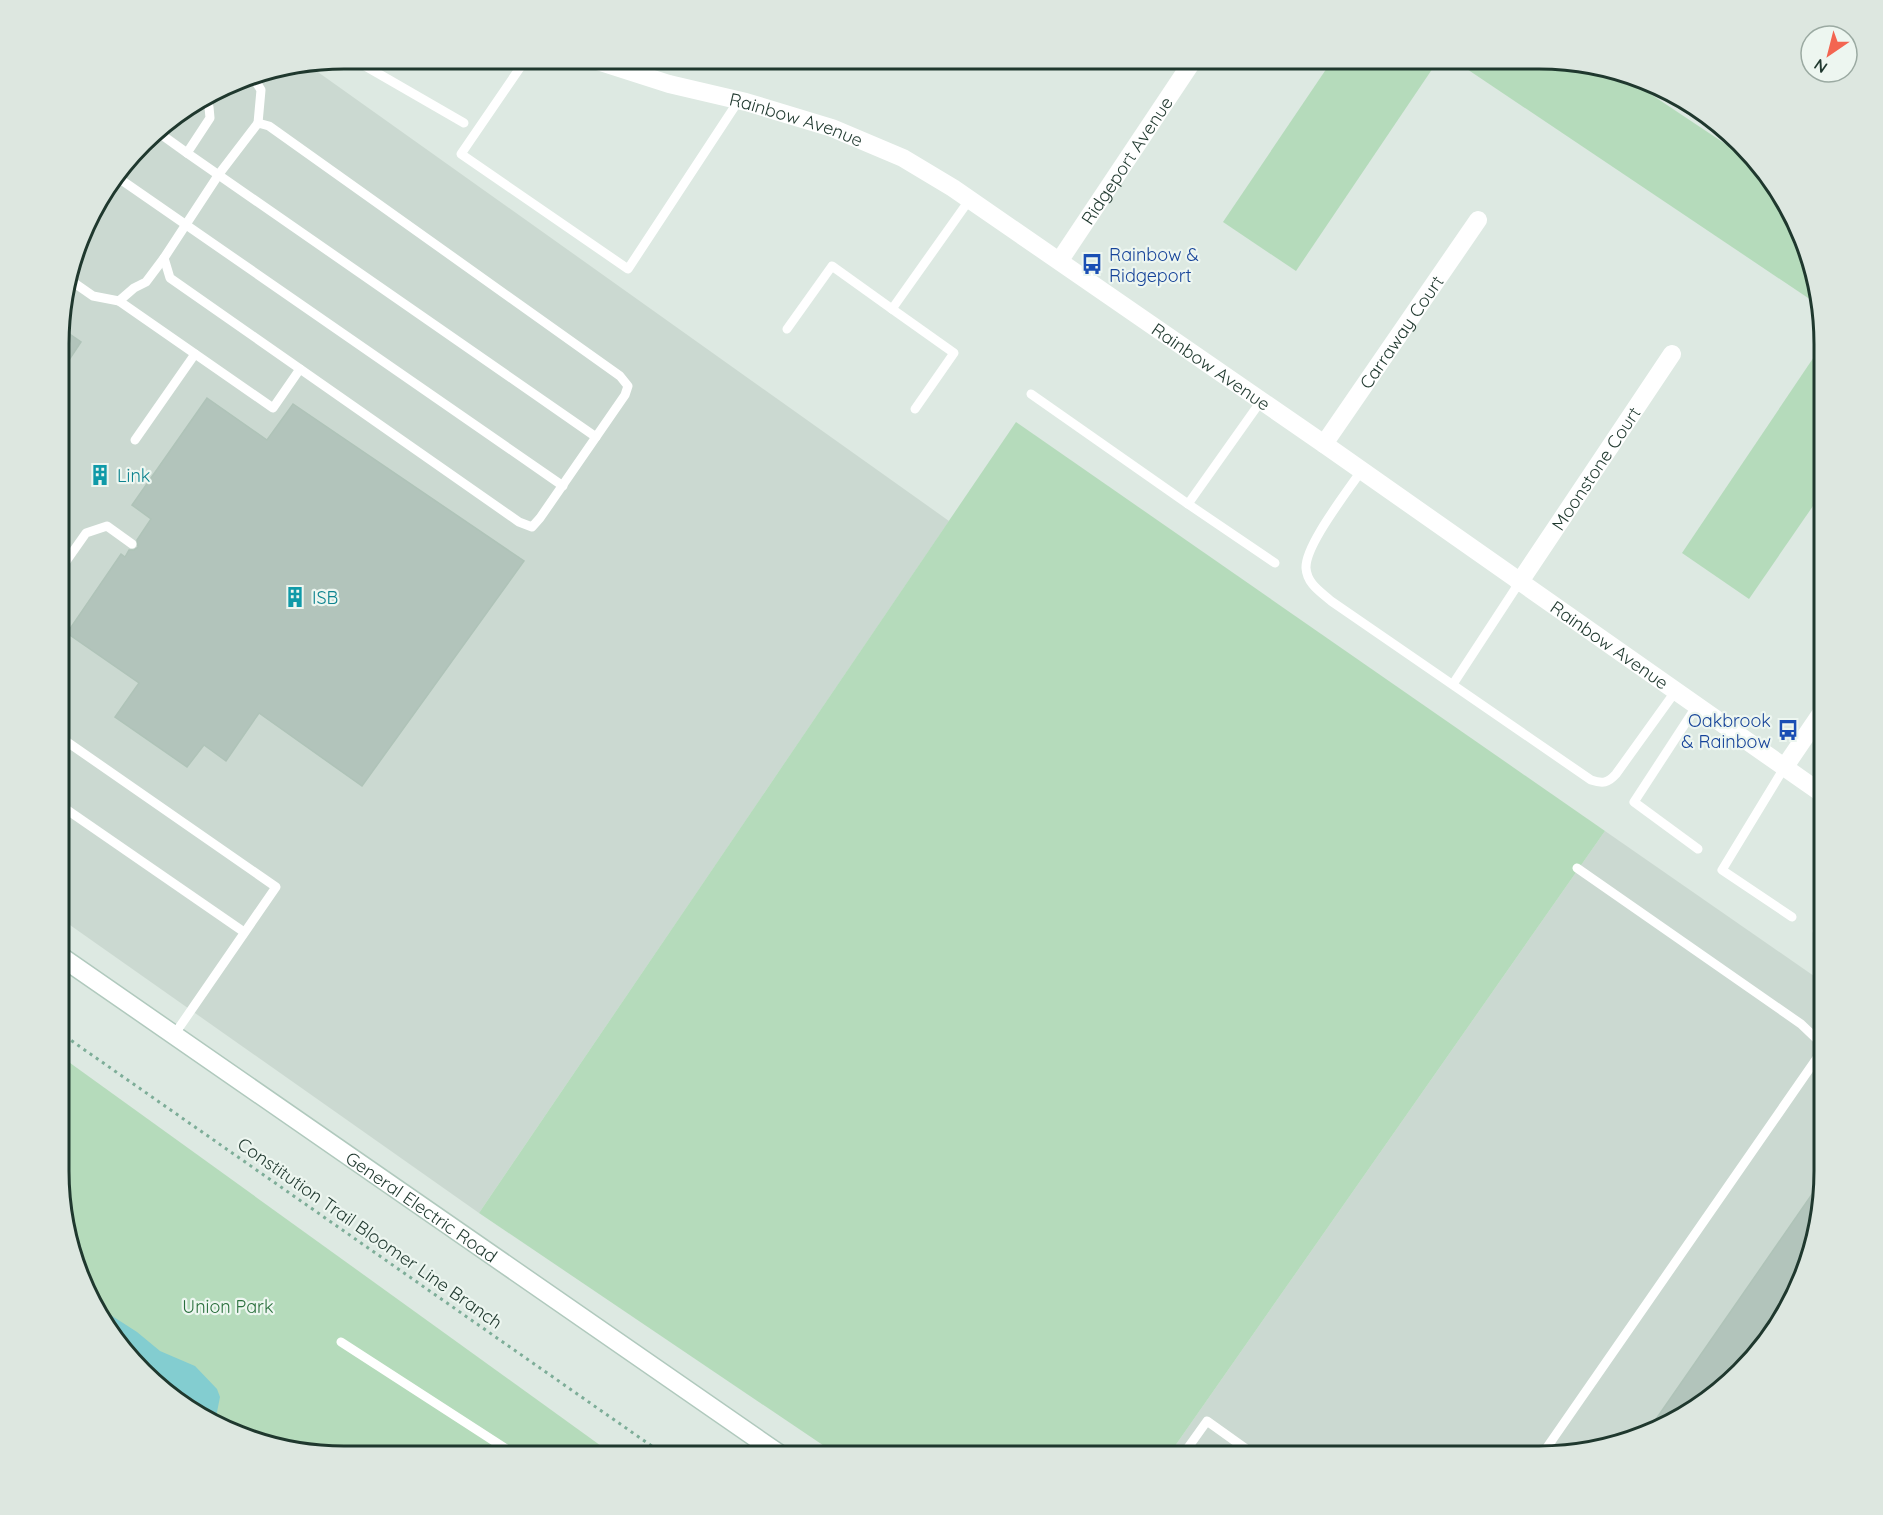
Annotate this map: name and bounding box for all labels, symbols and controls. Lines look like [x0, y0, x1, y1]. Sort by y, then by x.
north arrow [1799, 24, 1859, 84]
text: N [1810, 55, 1831, 78]
street label: Rainbow Avenue [727, 87, 867, 151]
street label: Ridgeport Avenue [1076, 92, 1178, 229]
place label: Rainbow & Ridgeport [1109, 243, 1199, 287]
bus stop icon: Rainbow & Ridgeport [1080, 252, 1104, 276]
street label: Carraway Court [1354, 271, 1448, 393]
street label: Rainbow Avenue [1147, 317, 1275, 415]
street label: Moonstone Court [1546, 402, 1645, 534]
building icon: Link [88, 463, 112, 487]
place label: Link [117, 464, 150, 487]
building icon: ISB [283, 585, 307, 609]
place label: ISB [312, 586, 338, 609]
street label: Rainbow Avenue [1546, 595, 1673, 694]
place label: Oakbrook & Rainbow [1681, 709, 1771, 753]
bus stop icon: Oakbrook & Rainbow [1776, 718, 1800, 742]
street label: Constitution Trail Bloomer Line Branch [233, 1132, 507, 1334]
street label: General Electric Road [341, 1146, 502, 1267]
park label: Union Park [182, 1295, 274, 1318]

